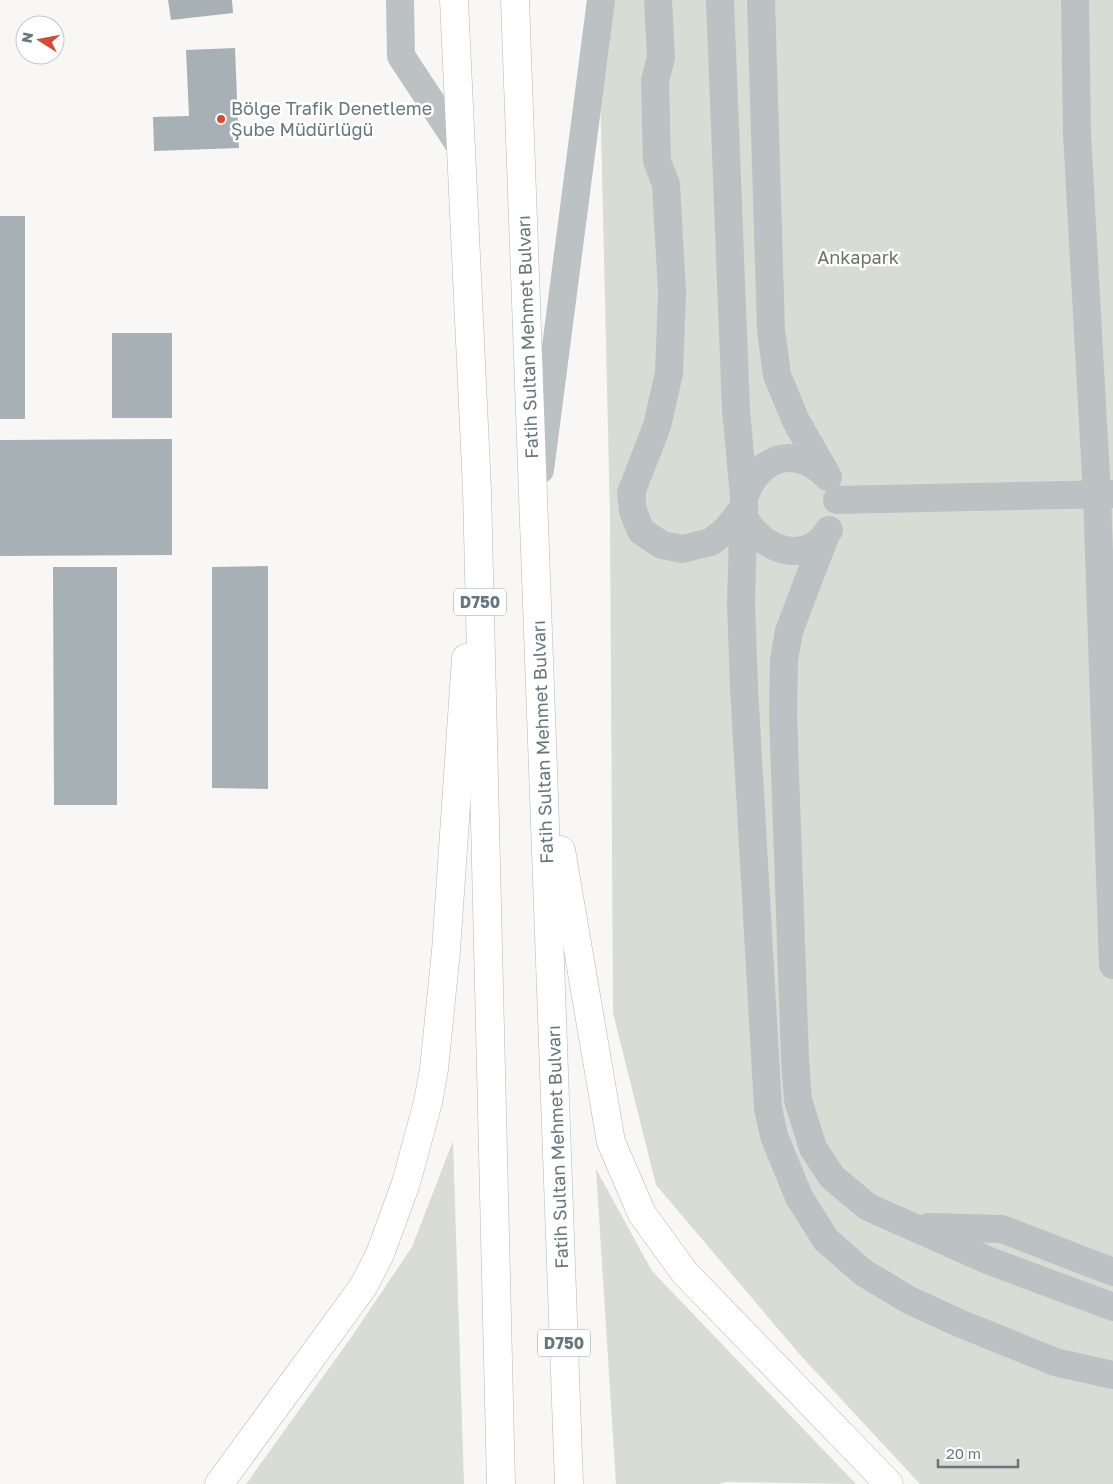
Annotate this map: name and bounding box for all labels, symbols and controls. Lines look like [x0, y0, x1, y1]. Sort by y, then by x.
north arrow [15, 15, 65, 65]
text: N [17, 31, 36, 44]
place label: Bölge Trafik Denetleme Şube Müdürlüğü [231, 97, 432, 140]
marker: Bölge Trafik Denetleme Şube Müdürlüğü [215, 113, 227, 125]
street label: Fatih Sultan Mehmet Bulvarı [512, 215, 542, 459]
park label: Ankapark [817, 246, 899, 268]
road number: D750 [454, 588, 506, 616]
street label: Fatih Sultan Mehmet Bulvarı [527, 620, 557, 864]
street label: Fatih Sultan Mehmet Bulvarı [542, 1025, 572, 1269]
road number: D750 [538, 1330, 590, 1356]
scale bar [938, 1436, 1018, 1468]
text: 20 m [946, 1444, 981, 1462]

